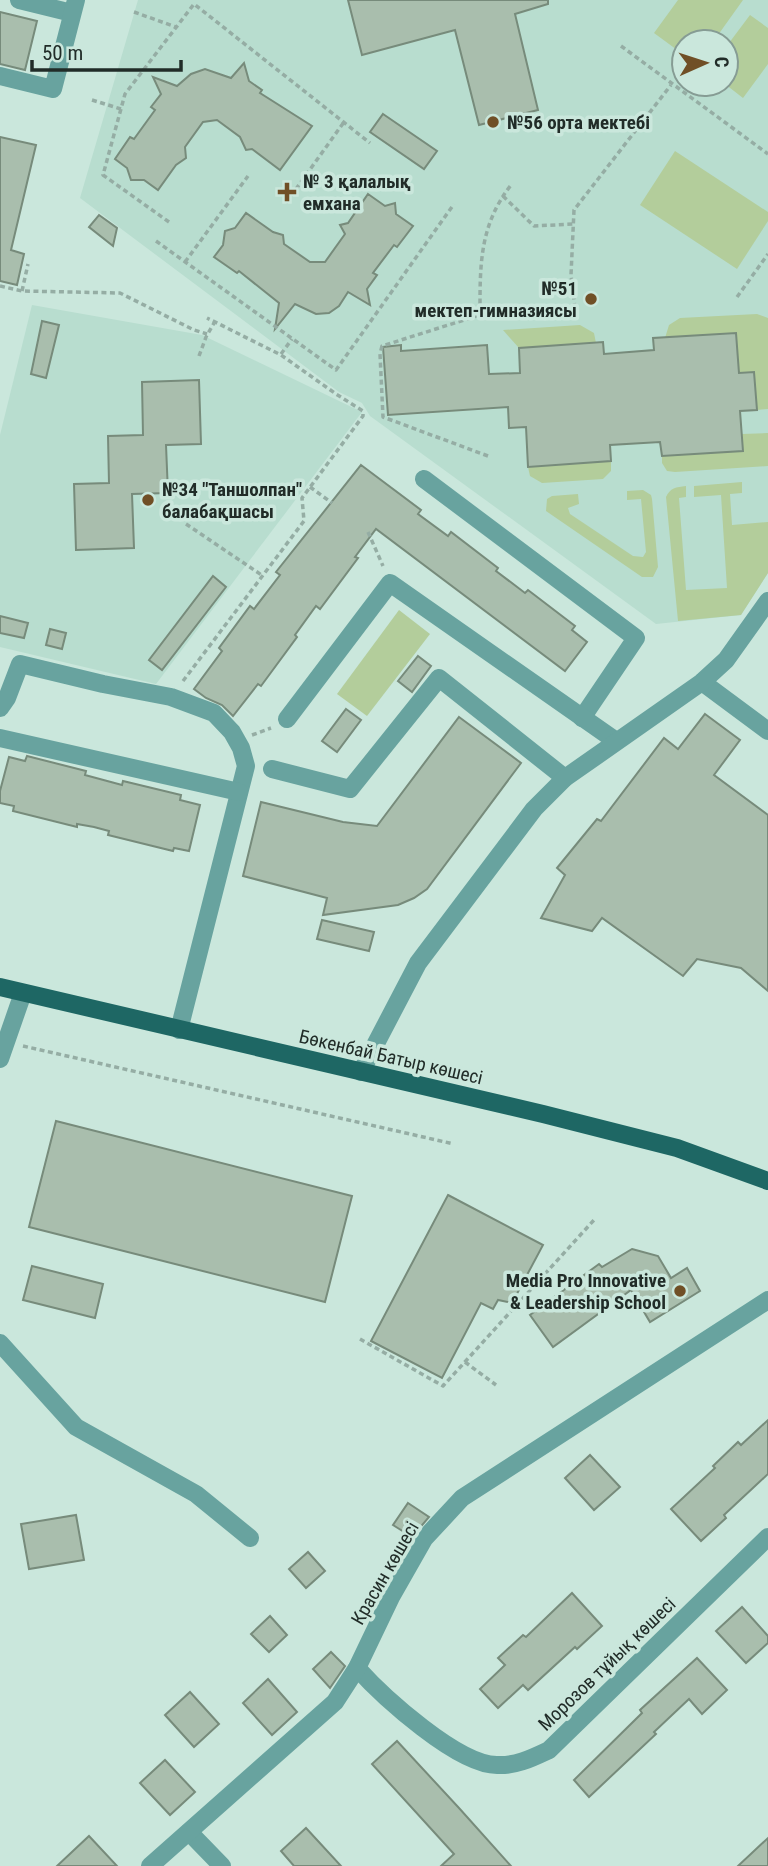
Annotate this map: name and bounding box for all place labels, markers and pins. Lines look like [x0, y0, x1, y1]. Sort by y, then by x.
place label: №56 орта мектебі [507, 111, 650, 134]
marker: №56 орта мектебі [485, 114, 501, 130]
place label: № 3 қалалық емхана [303, 170, 411, 215]
marker: № 3 қалалық емхана [277, 182, 297, 202]
place label: №51 мектеп-гимназиясы [415, 277, 577, 322]
marker: №51 мектеп-гимназиясы [583, 291, 599, 307]
place label: №34 "Таншолпан" балабақшасы [162, 478, 302, 523]
marker: №34 "Таншолпан" балабақшасы [140, 492, 156, 508]
place label: Media Pro Innovative & Leadership School [506, 1269, 666, 1314]
marker: Media Pro Innovative & Leadership School [672, 1283, 688, 1299]

